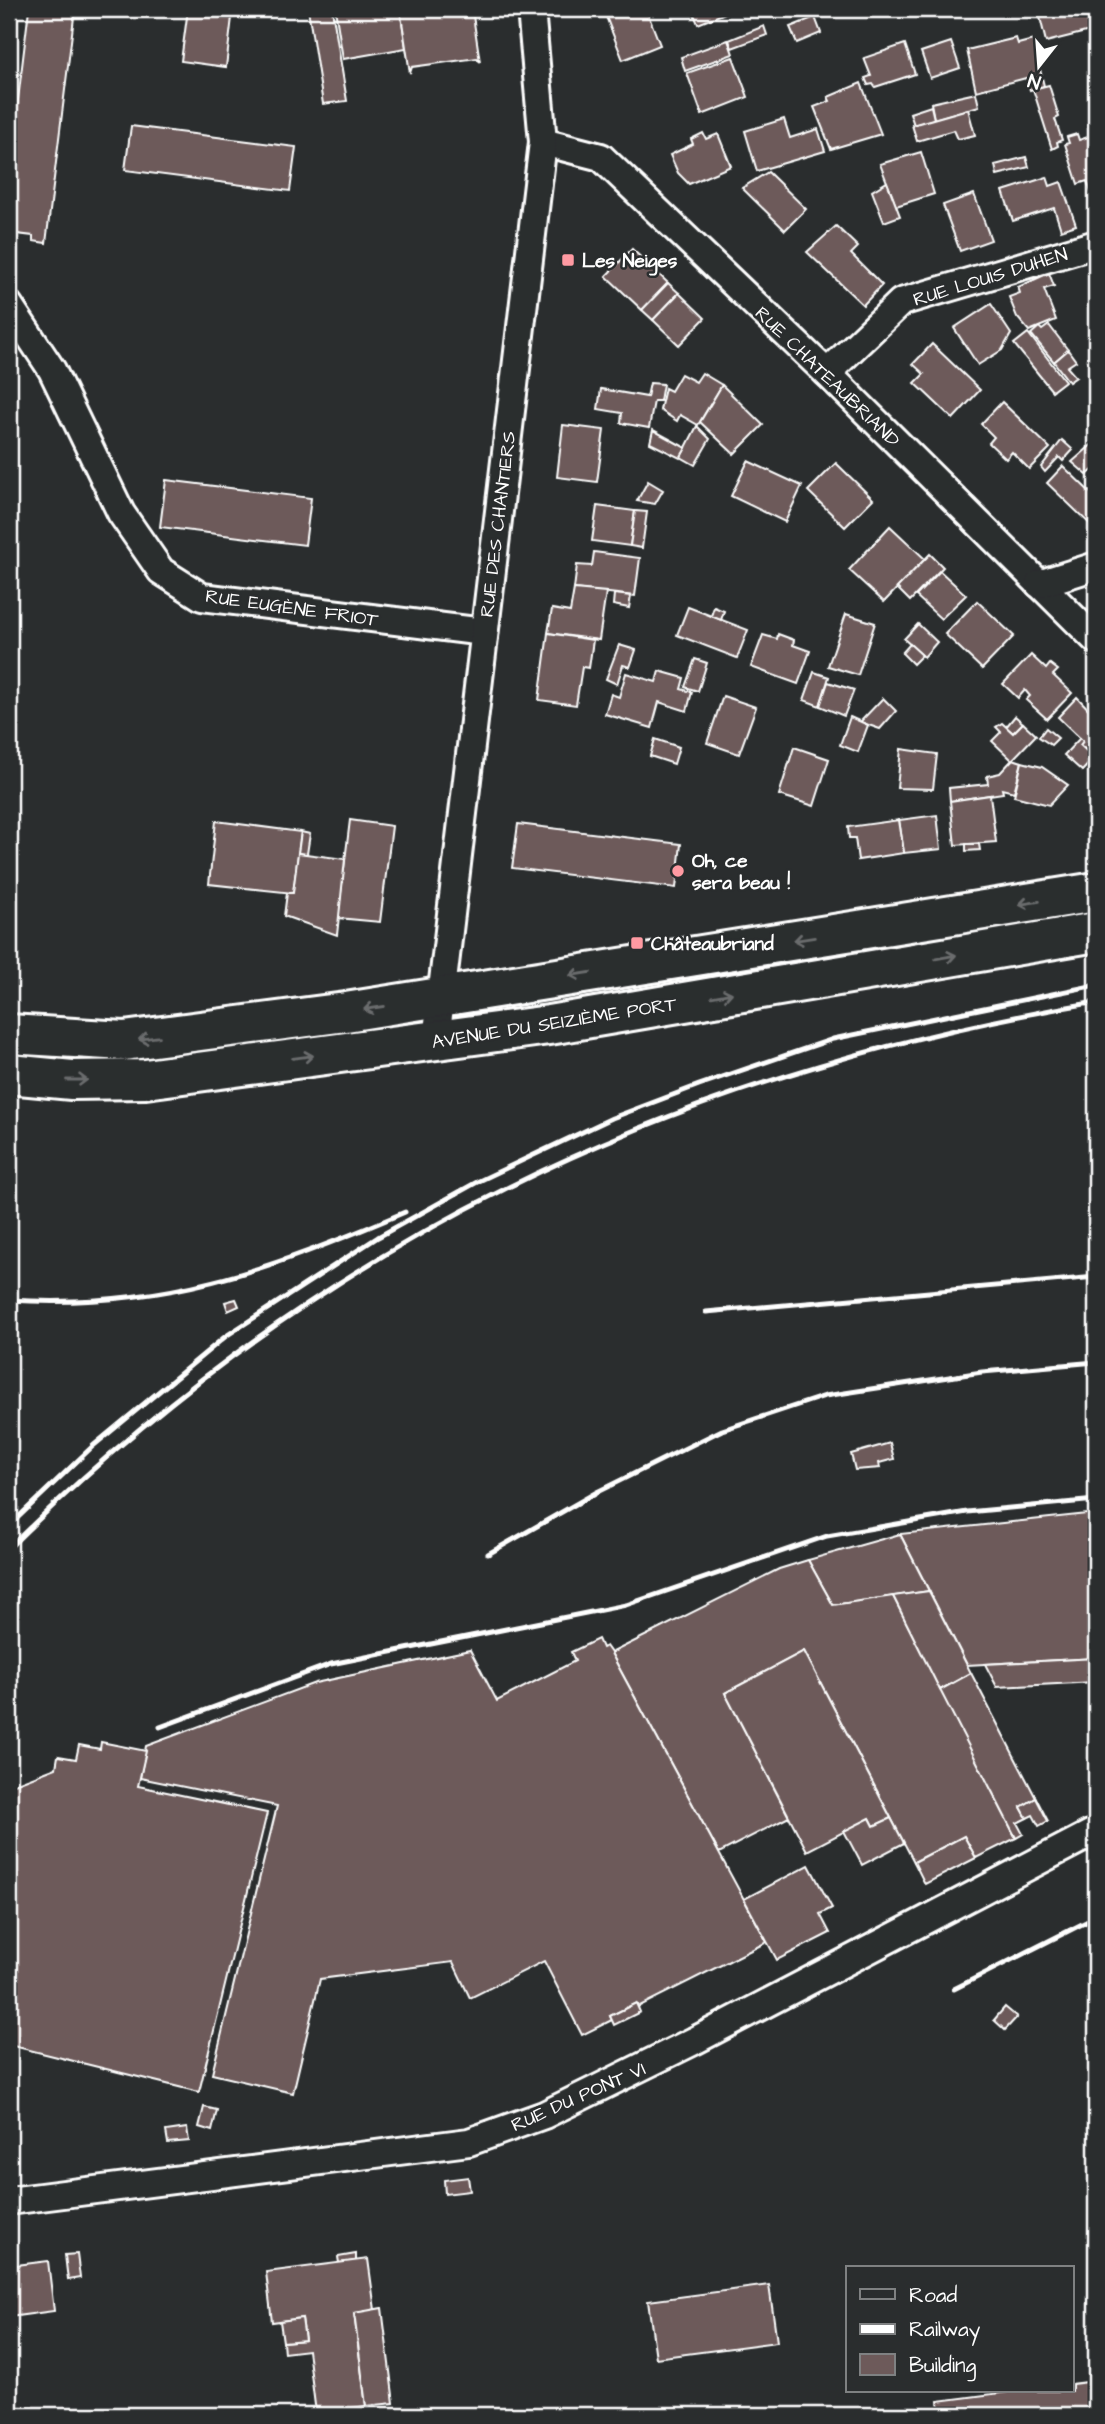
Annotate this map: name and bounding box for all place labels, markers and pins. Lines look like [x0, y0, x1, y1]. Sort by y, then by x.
place label: Les Neiges [582, 248, 678, 276]
marker: Les Neiges [560, 252, 576, 268]
place label: Oh, ce sera beau ! [692, 848, 790, 897]
marker: Oh, ce sera beau ! [670, 863, 686, 879]
place label: Châteaubriand [651, 931, 774, 958]
marker: Châteaubriand [629, 935, 645, 951]

